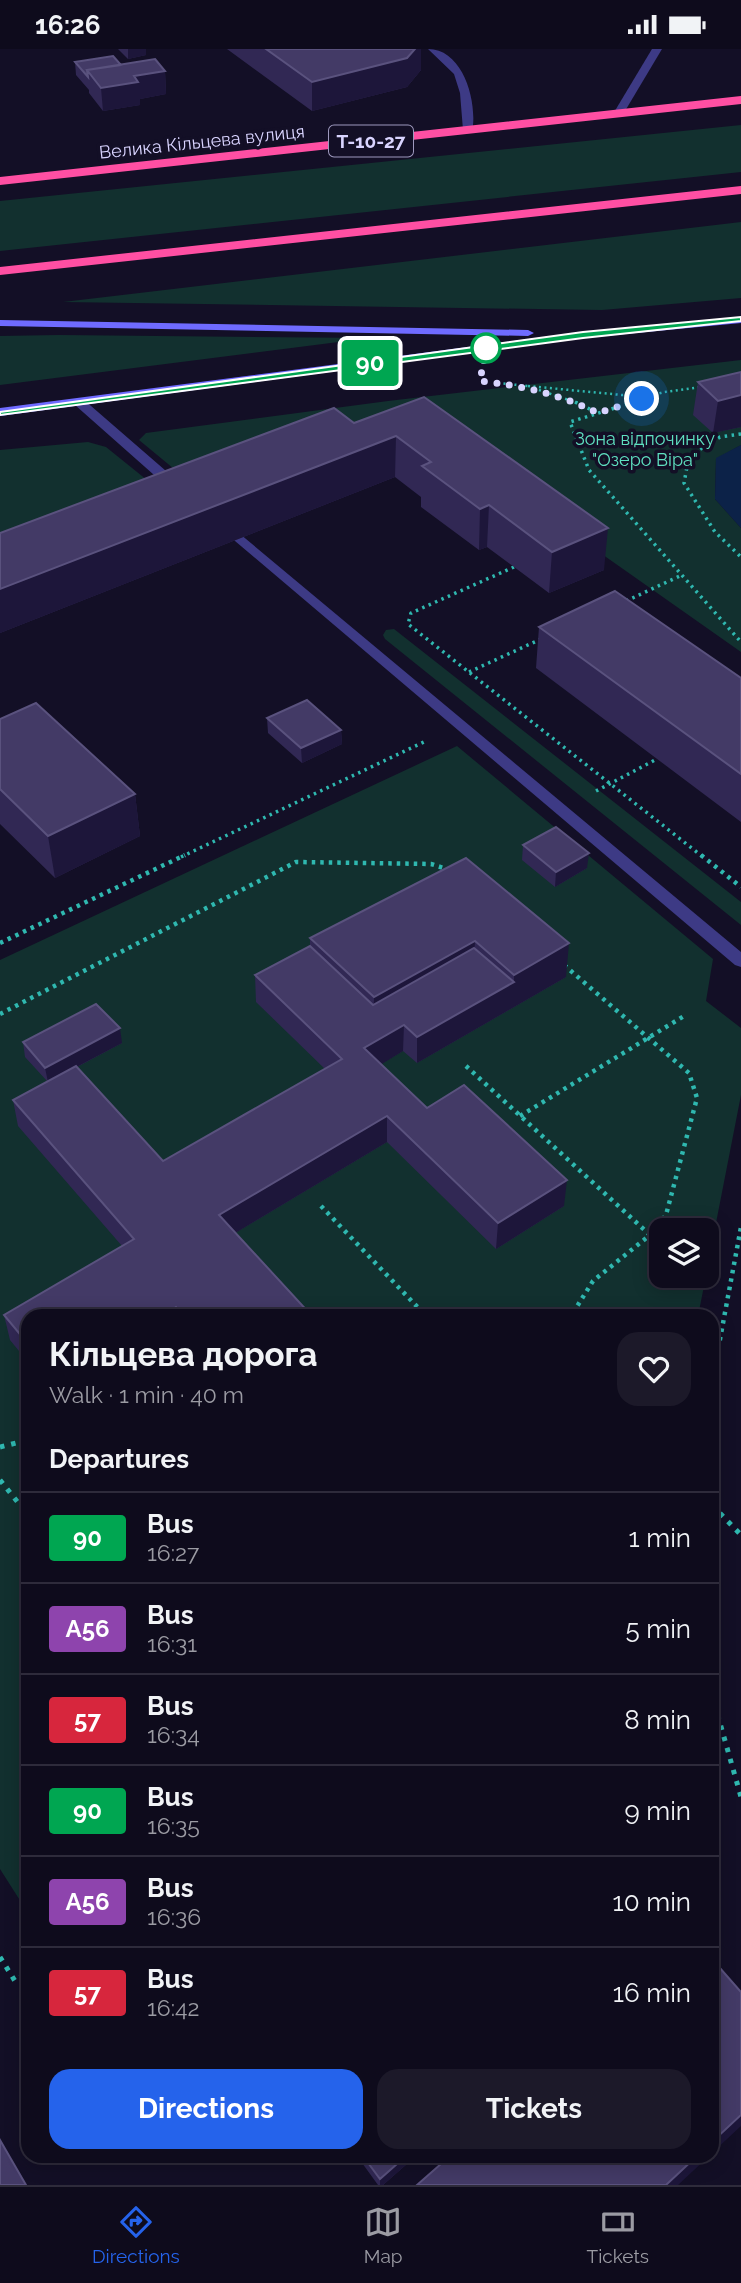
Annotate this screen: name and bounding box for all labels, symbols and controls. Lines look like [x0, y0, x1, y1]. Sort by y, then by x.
text: 16:26 [35, 10, 101, 40]
street label: Велика Кільцева вулиця [98, 120, 306, 163]
road number: Т-10-27 [329, 125, 413, 157]
unlabelled marker [471, 333, 501, 363]
line badge: 90 [338, 340, 402, 386]
text: 90 [356, 348, 384, 377]
your location [624, 381, 659, 416]
park label: Зона відпочинку "Озеро Віра" [575, 428, 715, 470]
map controls [649, 1218, 719, 1288]
button: layers [649, 1218, 719, 1288]
button: heart [617, 1332, 691, 1406]
text: Кільцева дорога [49, 1335, 318, 1374]
text: Walk · 1 min · 40 m [49, 1381, 244, 1408]
text: Departures [49, 1444, 189, 1474]
text: Bus [147, 1509, 194, 1539]
text: 90 [73, 1523, 102, 1552]
text: 1 min [629, 1523, 691, 1553]
text: 16:27 [147, 1539, 199, 1566]
text: Bus [147, 1600, 194, 1630]
text: А56 [66, 1614, 110, 1643]
text: 5 min [625, 1614, 691, 1644]
text: 16:31 [147, 1630, 197, 1657]
text: Bus [147, 1691, 194, 1721]
text: 57 [74, 1705, 101, 1734]
text: 8 min [624, 1705, 691, 1735]
text: 16:34 [147, 1721, 200, 1748]
text: Bus [147, 1782, 194, 1812]
text: 90 [73, 1796, 102, 1825]
text: 9 min [624, 1796, 691, 1826]
text: 16:35 [147, 1812, 200, 1839]
text: Bus [147, 1873, 194, 1903]
text: А56 [66, 1887, 110, 1916]
text: 10 min [613, 1887, 691, 1917]
text: 16:36 [147, 1903, 201, 1930]
text: Bus [147, 1964, 194, 1994]
text: 57 [74, 1978, 101, 2007]
text: 16 min [613, 1978, 691, 2008]
text: 16:42 [147, 1994, 200, 2021]
button: Directions [49, 2069, 363, 2149]
button: Tickets [377, 2069, 691, 2149]
tab: Directions [92, 2203, 180, 2267]
tab: Map [364, 2203, 403, 2267]
tab: Tickets [587, 2203, 649, 2267]

